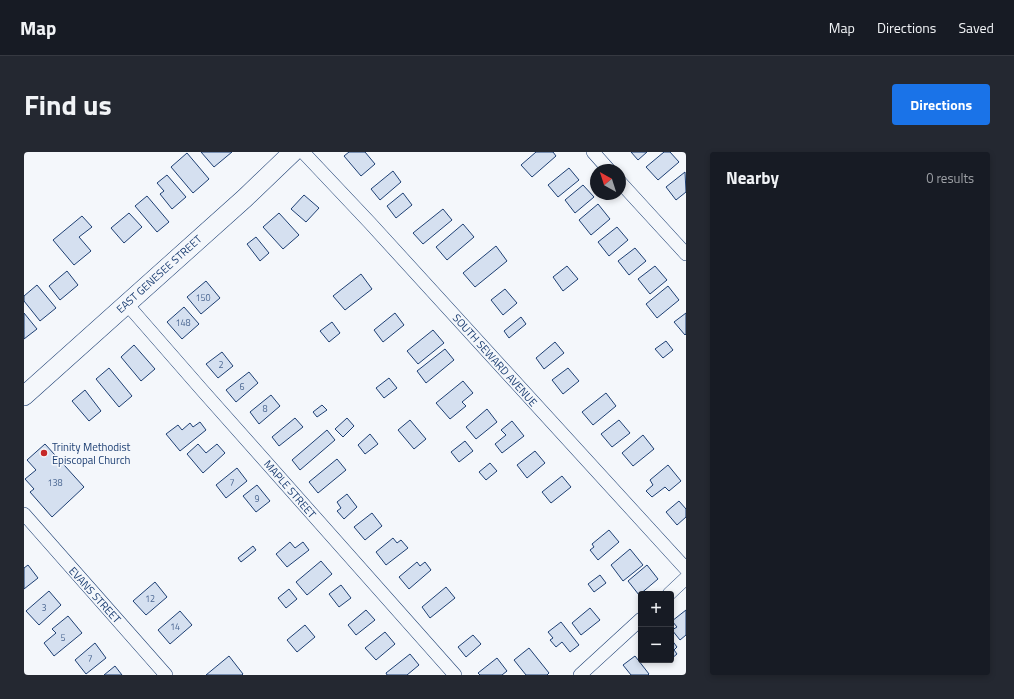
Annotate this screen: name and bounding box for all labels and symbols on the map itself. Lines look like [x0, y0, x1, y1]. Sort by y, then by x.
north arrow [590, 164, 626, 200]
street label: EAST GENESEE STREET [113, 231, 205, 317]
house number: 150 [195, 291, 211, 304]
street label: SOUTH SEWARD AVENUE [449, 310, 541, 410]
house number: 148 [175, 316, 191, 329]
house number: 2 [218, 358, 224, 371]
house number: 6 [239, 380, 245, 393]
house number: 8 [262, 402, 268, 415]
place label: Trinity Methodist Episcopal Church [52, 439, 131, 468]
marker: Trinity Methodist Episcopal Church [39, 448, 49, 458]
street label: MAPLE STREET [260, 456, 320, 522]
house number: 138 [47, 476, 63, 489]
house number: 7 [229, 476, 235, 489]
house number: 9 [254, 492, 260, 505]
street label: EVANS STREET [65, 563, 125, 627]
house number: 12 [145, 592, 155, 605]
house number: 3 [41, 601, 47, 614]
house number: 14 [170, 620, 180, 633]
house number: 5 [60, 631, 66, 644]
house number: 7 [87, 652, 93, 665]

